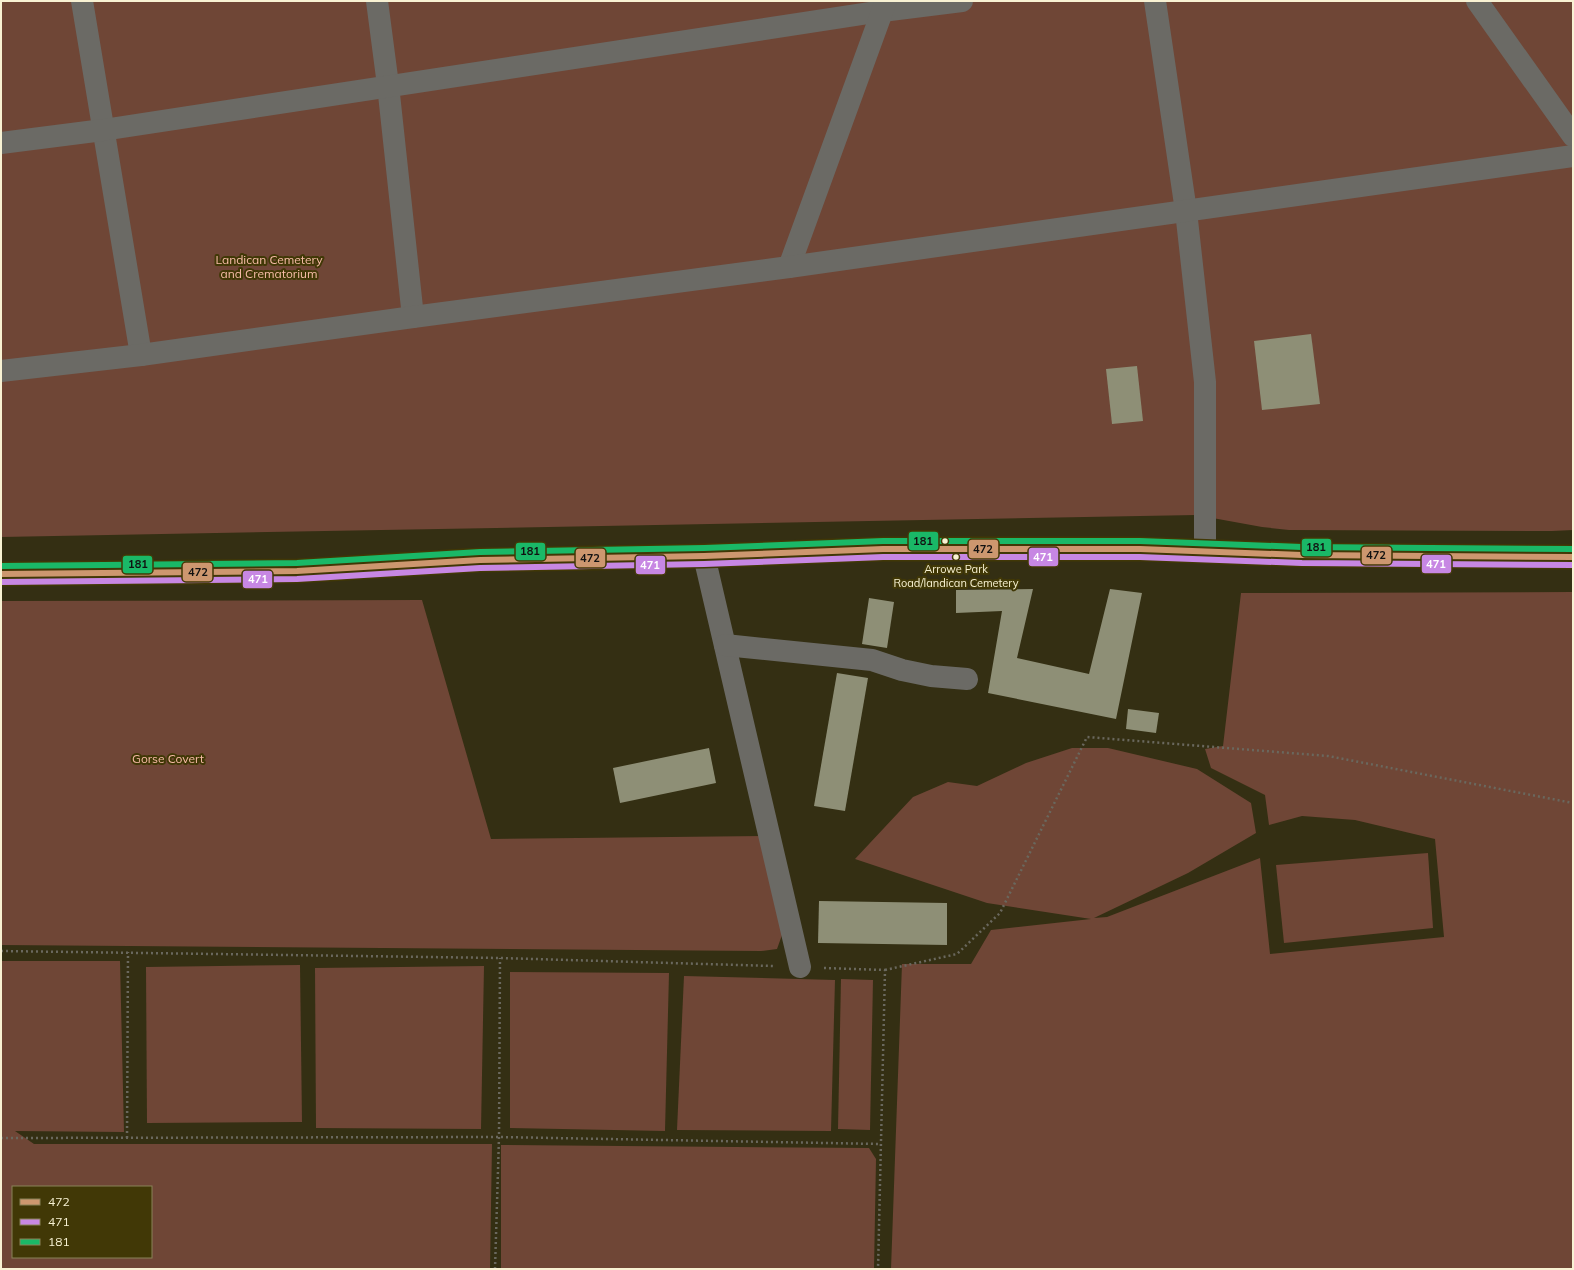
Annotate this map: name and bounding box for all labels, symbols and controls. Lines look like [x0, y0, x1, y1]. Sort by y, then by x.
park label: Landican Cemetery and Crematorium [215, 252, 323, 281]
line badge: 181 [908, 531, 939, 551]
text: 181 [913, 534, 933, 548]
unlabelled marker [940, 536, 950, 546]
line badge: 181 [1301, 538, 1332, 557]
line badge: 472 [968, 539, 999, 559]
text: 181 [1306, 540, 1326, 554]
line badge: 181 [515, 542, 546, 561]
text: 472 [973, 542, 993, 556]
text: 181 [520, 544, 540, 558]
line badge: 472 [1361, 546, 1392, 565]
line badge: 471 [1028, 547, 1059, 567]
line badge: 472 [575, 548, 606, 568]
text: 472 [1366, 548, 1386, 562]
text: 471 [1033, 550, 1053, 564]
text: 472 [580, 551, 600, 565]
marker: Arrowe Park Road/landican Cemetery [951, 552, 961, 562]
line badge: 471 [1421, 554, 1452, 574]
line badge: 181 [122, 555, 153, 574]
line badge: 471 [635, 555, 666, 575]
text: 181 [128, 557, 148, 571]
text: 471 [1426, 557, 1446, 571]
text: 471 [640, 558, 660, 572]
line badge: 472 [182, 562, 213, 582]
place label: Arrowe Park Road/landican Cemetery [894, 562, 1019, 590]
text: 472 [188, 565, 208, 579]
line badge: 471 [242, 570, 273, 589]
text: 471 [248, 572, 268, 586]
park label: Gorse Covert [132, 751, 204, 766]
legend [12, 1186, 152, 1258]
text: 472 [48, 1194, 70, 1209]
text: 471 [48, 1214, 70, 1229]
text: 181 [48, 1234, 70, 1249]

